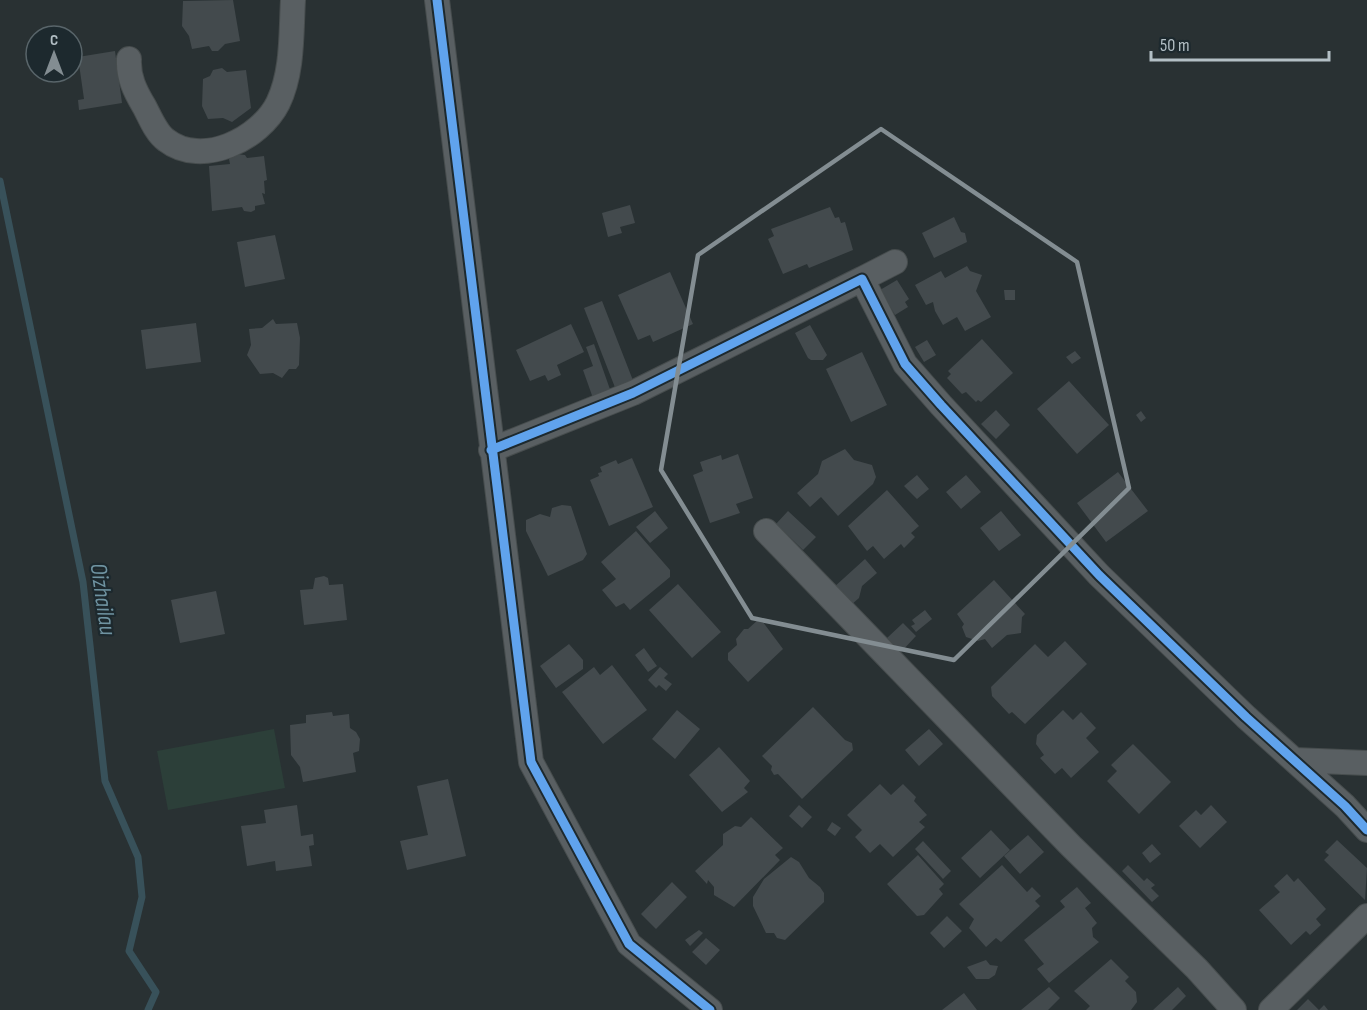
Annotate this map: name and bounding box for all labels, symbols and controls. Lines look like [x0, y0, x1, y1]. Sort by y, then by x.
north arrow [24, 24, 84, 84]
scale bar [1151, 24, 1330, 62]
text: С [50, 31, 58, 50]
text: 50 m [1160, 35, 1190, 56]
water label: Oizhailau [84, 561, 122, 637]

